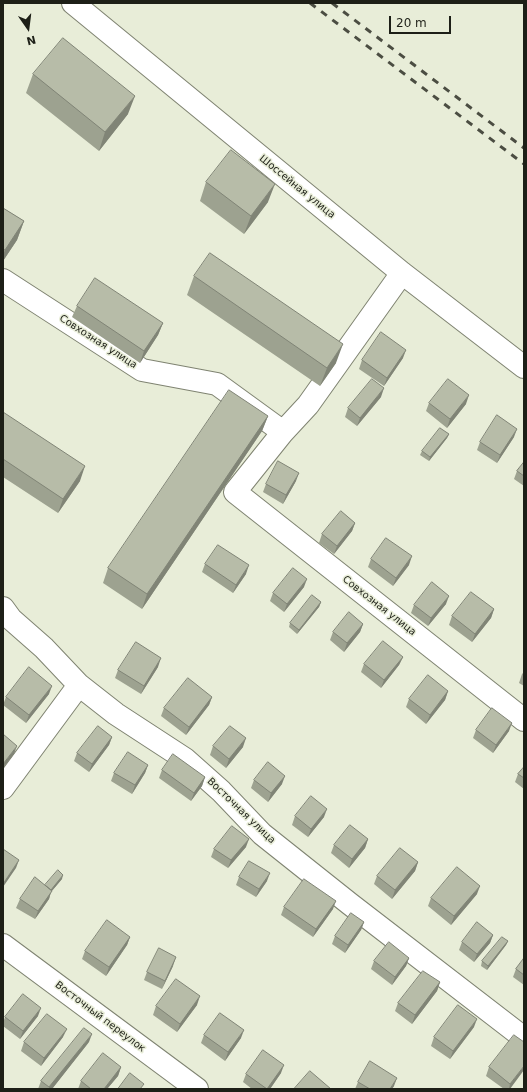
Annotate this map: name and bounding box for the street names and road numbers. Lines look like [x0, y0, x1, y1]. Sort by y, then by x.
street label: Шоссейная улица [257, 153, 337, 221]
street label: Совхозная улица [57, 312, 139, 372]
street label: Совхозная улица [340, 574, 418, 638]
street label: Восточная улица [204, 775, 278, 847]
street label: Восточный переулок [52, 979, 148, 1055]

